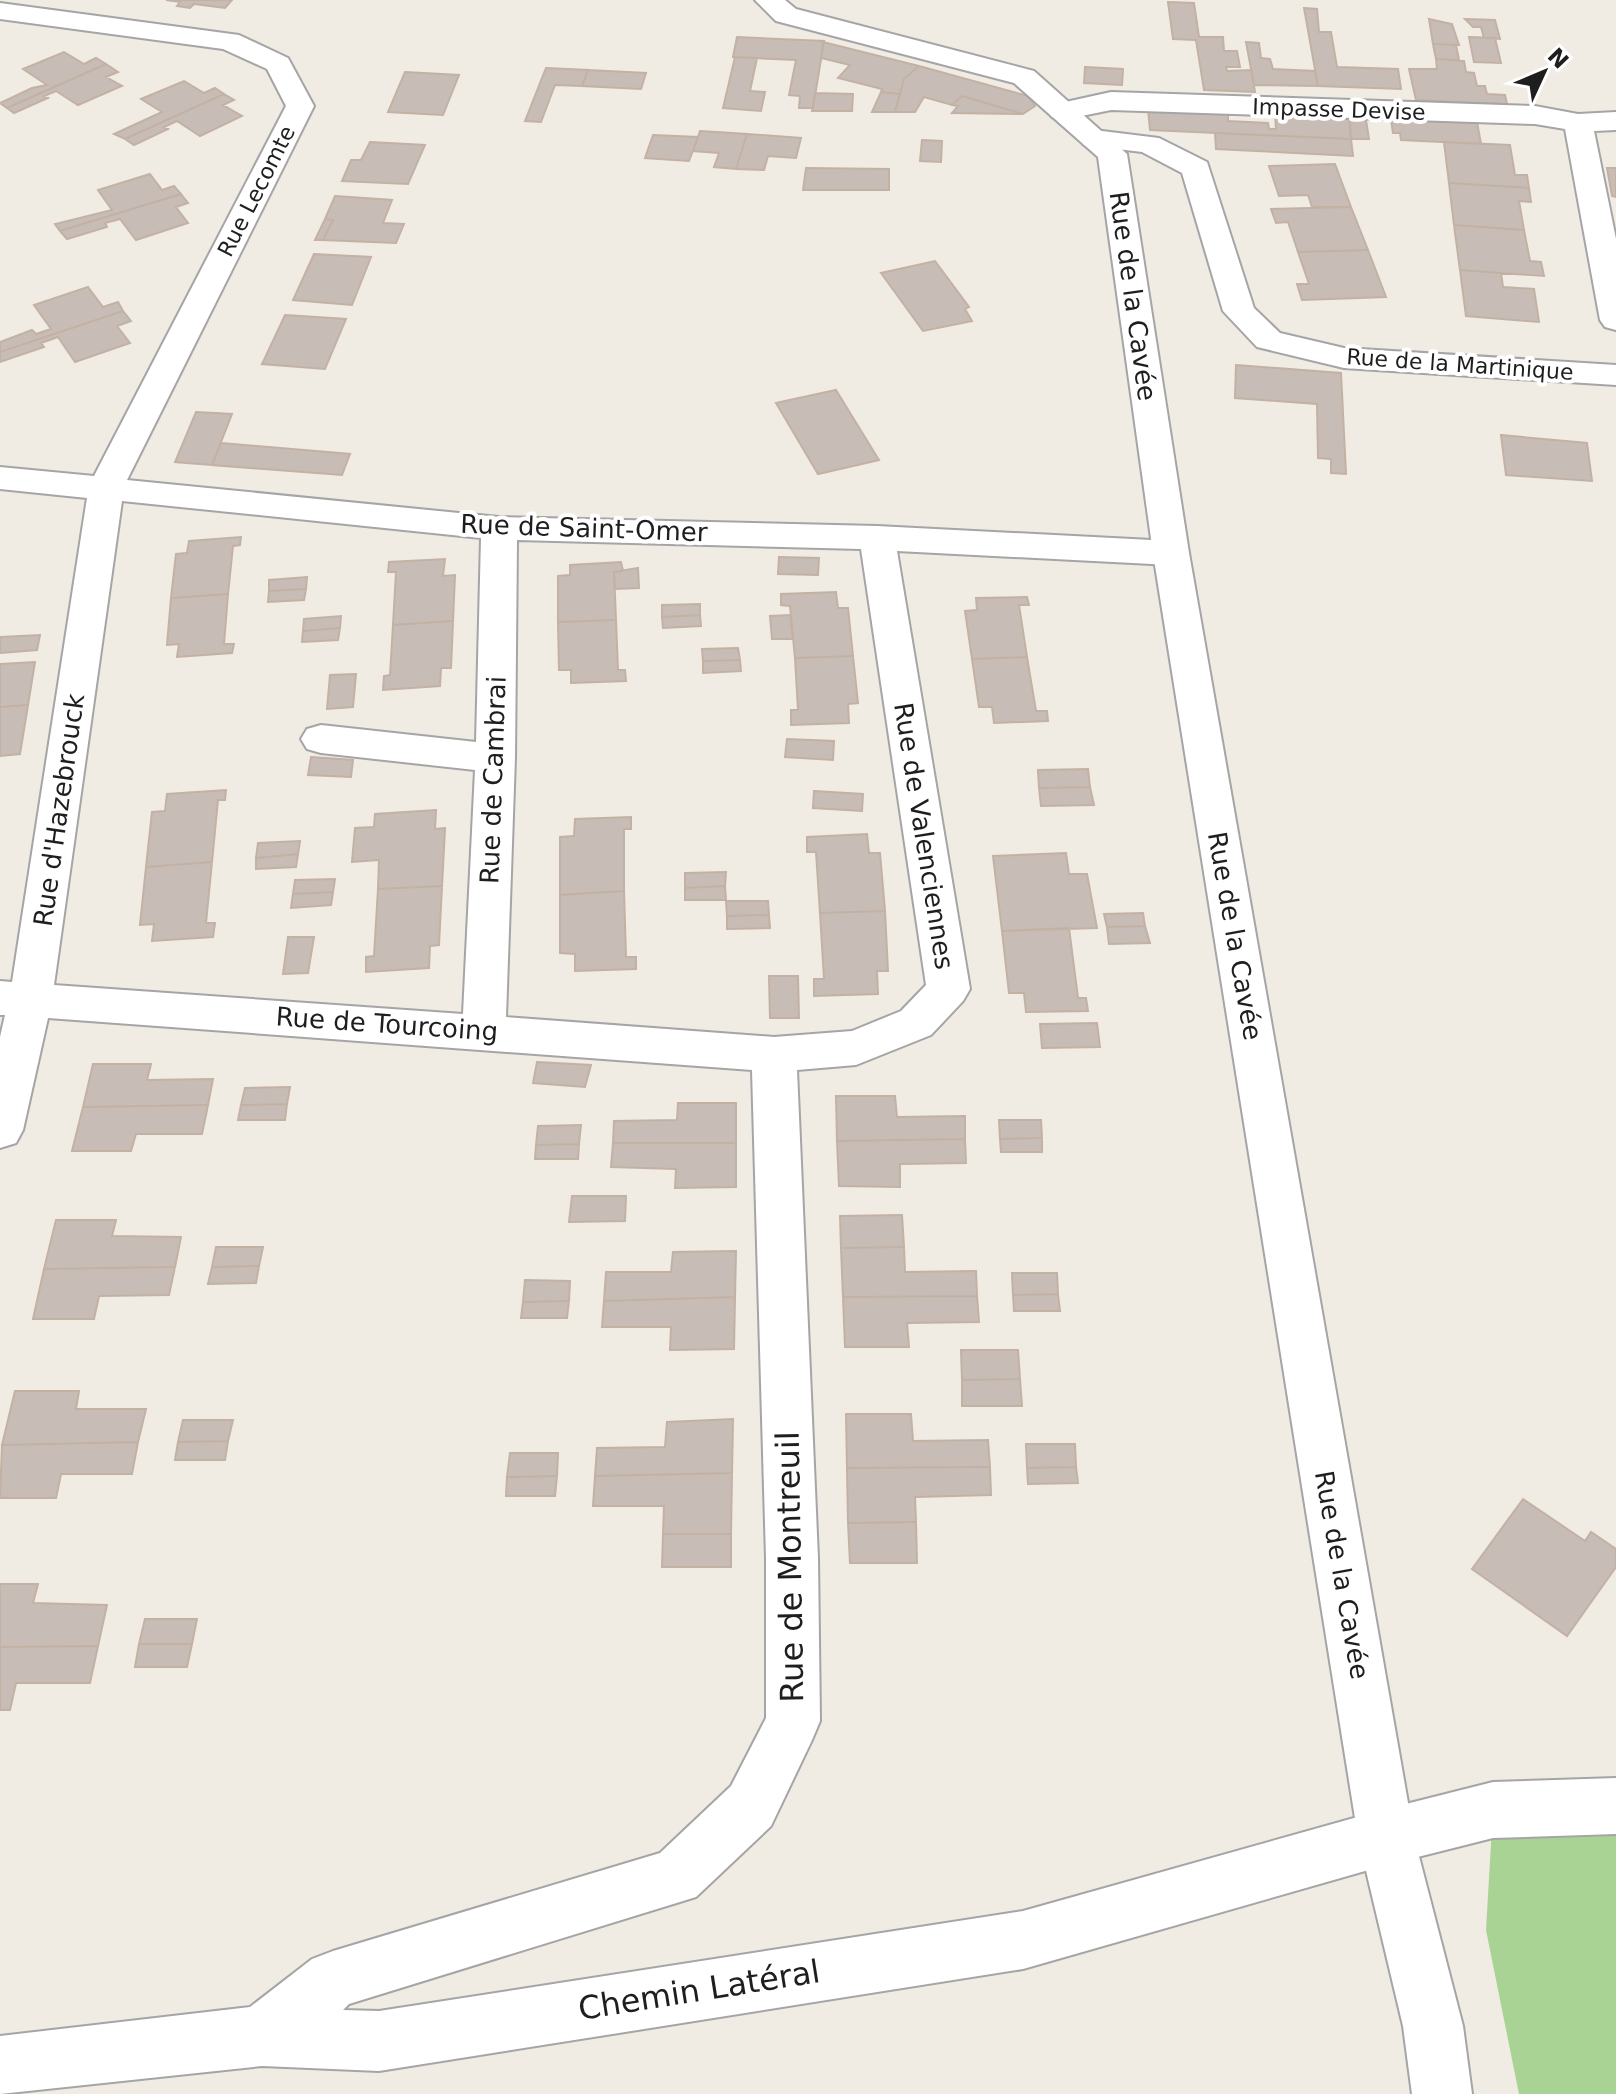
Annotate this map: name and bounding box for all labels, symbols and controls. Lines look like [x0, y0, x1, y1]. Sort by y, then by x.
north arrow [1504, 32, 1584, 112]
text: N [1543, 43, 1573, 74]
street label: Impasse Devise [1252, 94, 1426, 125]
street label: Rue Lecomte [213, 122, 300, 261]
street label: Rue de la Cavée [1103, 189, 1163, 403]
street label: Rue de la Martinique [1346, 344, 1574, 385]
street label: Rue de Saint-Omer [460, 509, 708, 547]
street label: Rue de Cambrai [474, 675, 512, 885]
street label: Rue d'Hazebrouck [28, 692, 90, 928]
street label: Rue de Valenciennes [888, 700, 960, 972]
street label: Rue de la Cavée [1202, 829, 1268, 1043]
street label: Rue de Tourcoing [275, 1001, 499, 1047]
street label: Rue de Montreuil [769, 1431, 811, 1703]
street label: Rue de la Cavée [1309, 1468, 1375, 1682]
street label: Chemin Latéral [575, 1952, 823, 2028]

